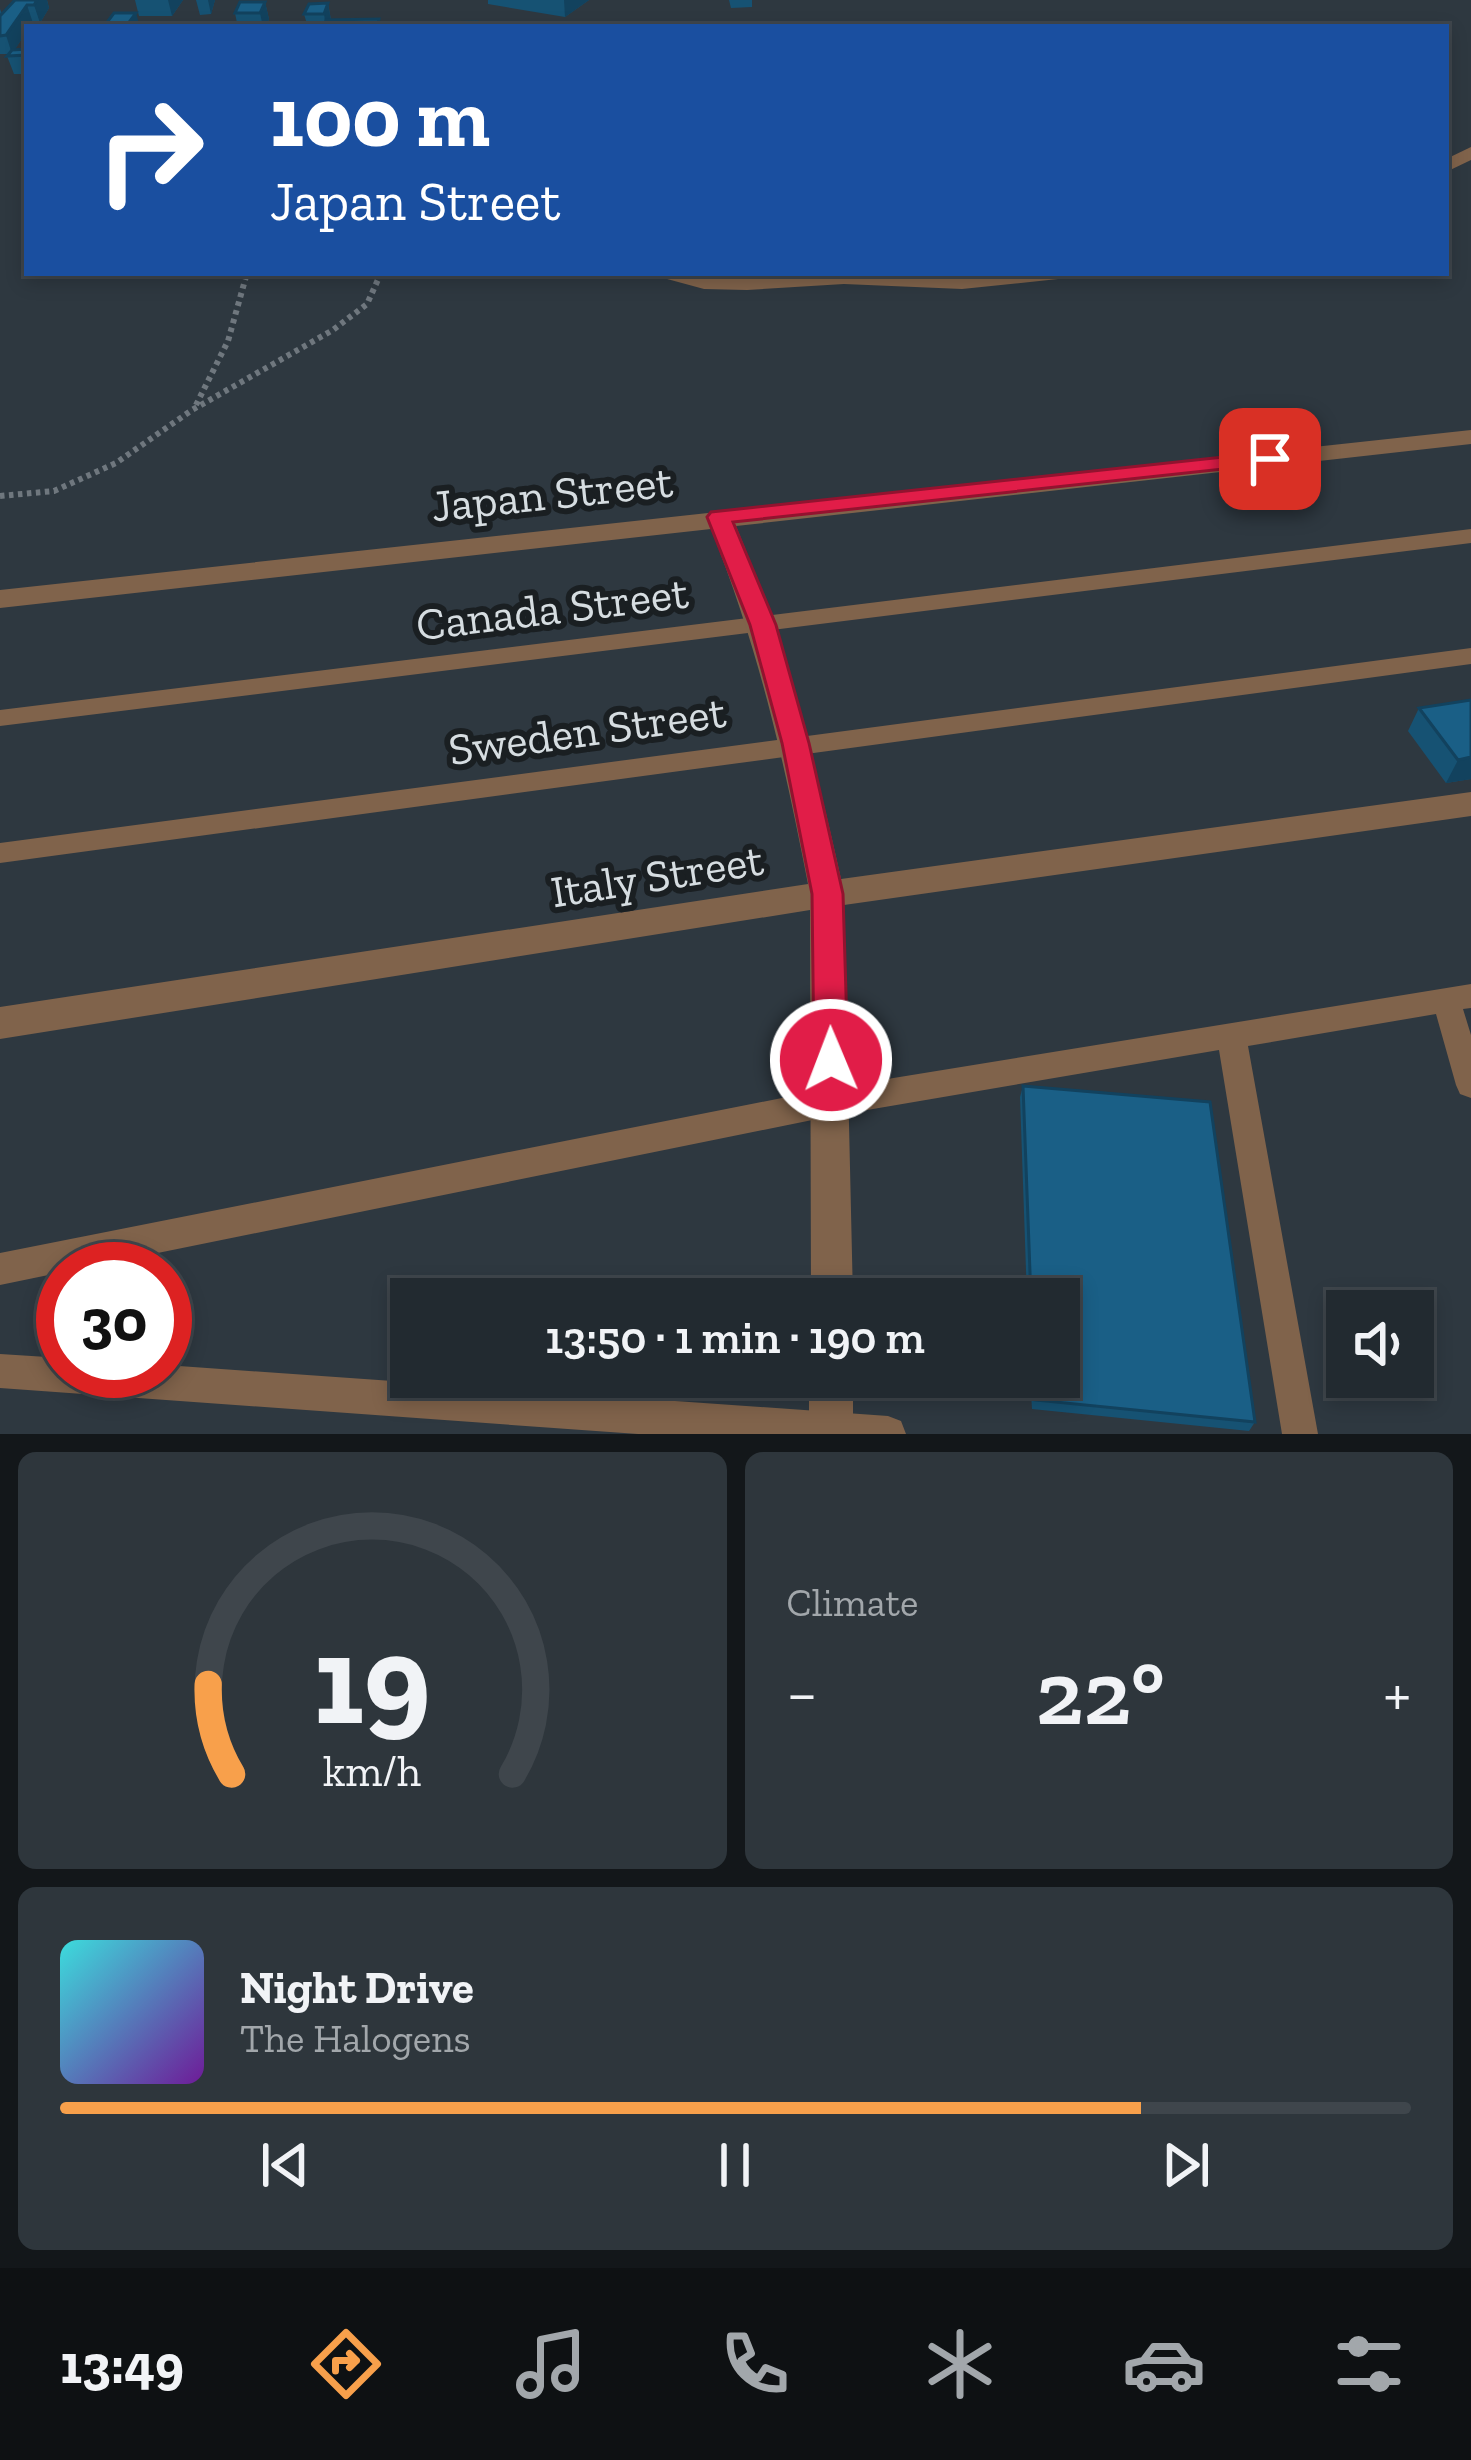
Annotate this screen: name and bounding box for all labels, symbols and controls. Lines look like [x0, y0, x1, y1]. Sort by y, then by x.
text: 100 m [270, 67, 490, 168]
icon: right [72, 72, 228, 228]
text: Japan Street [270, 169, 561, 234]
pin [1219, 408, 1321, 510]
icon: arrive [1237, 426, 1303, 492]
street label: Japan Street [429, 454, 676, 534]
street label: Canada Street [413, 565, 691, 652]
street label: Sweden Street [445, 685, 729, 777]
street label: Italy Street [547, 833, 768, 919]
position arrow [768, 997, 894, 1123]
speed limit sign: 30 [36, 1242, 192, 1398]
map controls [1326, 1290, 1434, 1398]
button: sound [1326, 1290, 1434, 1398]
text: 13:50 · 1 min · 190 m [545, 1311, 925, 1365]
text: Climate [787, 1579, 918, 1626]
text: 19 [314, 1605, 431, 1755]
text: 22° [1036, 1639, 1165, 1747]
text: − [787, 1654, 817, 1733]
text: + [1383, 1654, 1411, 1733]
text: km/h [323, 1745, 421, 1796]
text: Night Drive [240, 1961, 474, 2015]
text: The Halogens [240, 2015, 471, 2062]
icon: previous [252, 2132, 318, 2198]
icon: pause [702, 2132, 768, 2198]
icon: next [1153, 2132, 1219, 2198]
icon: directions [304, 2322, 388, 2406]
icon: music [509, 2322, 593, 2406]
icon: phone [713, 2322, 797, 2406]
icon: climate [918, 2322, 1002, 2406]
icon: car [1122, 2322, 1206, 2406]
icon: filters [1327, 2322, 1411, 2406]
text: 13:49 [60, 2332, 184, 2397]

